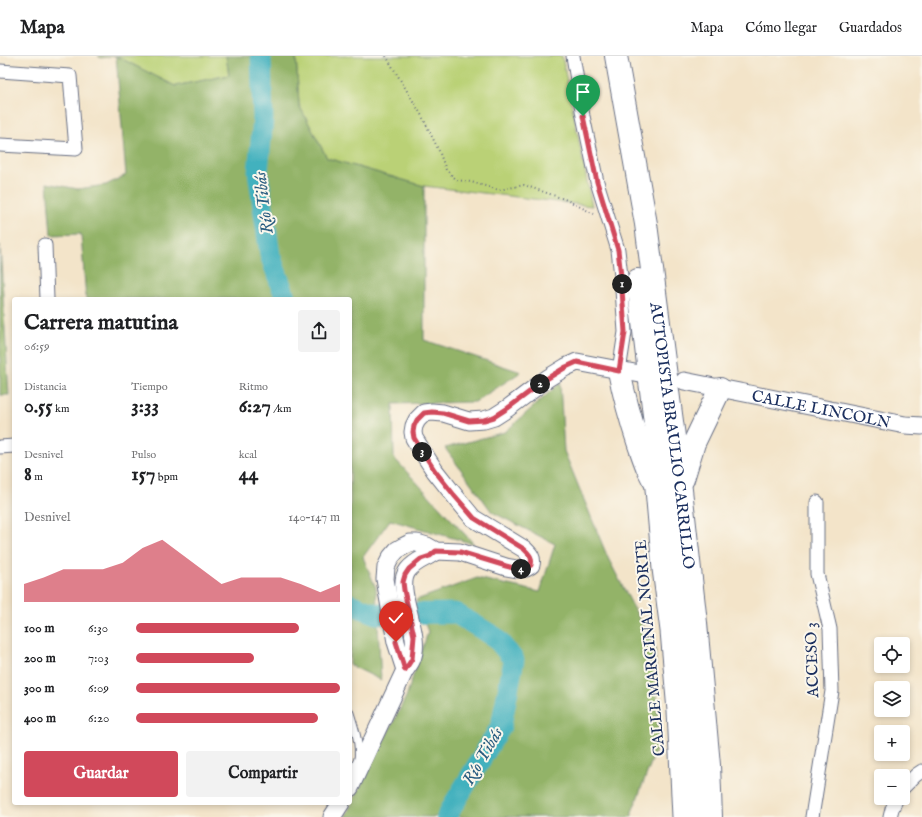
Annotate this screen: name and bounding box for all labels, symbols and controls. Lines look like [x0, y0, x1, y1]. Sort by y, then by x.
text: Mapa [20, 16, 65, 40]
text: Mapa [690, 19, 723, 37]
text: Cómo llegar [745, 19, 817, 37]
text: Guardados [839, 19, 902, 37]
pin [566, 75, 600, 116]
icon: arrive [572, 81, 594, 103]
water label: Río Tibás [250, 170, 279, 235]
pin: 1 [612, 274, 632, 294]
text: 1 [620, 277, 624, 291]
street label: AUTOPISTA BRAULIO CARRILLO [644, 300, 698, 570]
text: Carrera matutina [24, 309, 178, 337]
button: share [298, 310, 340, 352]
text: 06:59 [24, 338, 50, 355]
pin: 2 [530, 374, 550, 394]
text: 2 [537, 377, 543, 391]
text: Distancia [24, 380, 66, 394]
text: Tiempo [131, 380, 168, 394]
text: Ritmo [239, 380, 268, 394]
street label: CALLE LINCOLN [750, 387, 892, 434]
text: 0.55 [24, 394, 53, 419]
text: 3:33 [131, 394, 159, 419]
text: 6:27 [239, 394, 271, 419]
text: km [53, 402, 69, 416]
text: /km [271, 402, 291, 416]
pin: 3 [412, 442, 432, 462]
text: 3 [420, 445, 424, 459]
text: Desnivel [24, 448, 63, 462]
text: Pulso [131, 448, 156, 462]
text: kcal [239, 448, 257, 462]
text: 8 [24, 462, 32, 487]
text: 157 [131, 462, 155, 487]
text: 44 [239, 462, 258, 487]
text: m [32, 470, 43, 484]
text: bpm [155, 470, 178, 484]
text: Desnivel [24, 509, 71, 526]
text: 140–147 m [288, 509, 340, 526]
street label: CALLE MARGINAL NORTE [632, 539, 670, 757]
pin: 4 [511, 559, 531, 579]
text: 4 [518, 562, 524, 576]
pin [379, 601, 413, 642]
icon: check [385, 607, 407, 629]
text: 100 m [24, 620, 54, 637]
text: 6:30 [88, 620, 108, 637]
street label: ACCESO 3 [802, 622, 824, 699]
map controls [874, 637, 910, 805]
button: locate [874, 637, 910, 673]
text: 200 m [24, 650, 56, 667]
text: 7:03 [88, 650, 109, 667]
text: 300 m [24, 680, 55, 697]
text: 6:09 [88, 680, 109, 697]
button: layers [874, 681, 910, 717]
text: 400 m [24, 710, 56, 727]
text: 6:20 [88, 710, 109, 727]
water label: Río Tibás [459, 724, 508, 789]
button: + [874, 725, 910, 761]
button: Guardar [24, 751, 178, 797]
button: Compartir [186, 751, 340, 797]
button: − [874, 769, 910, 805]

